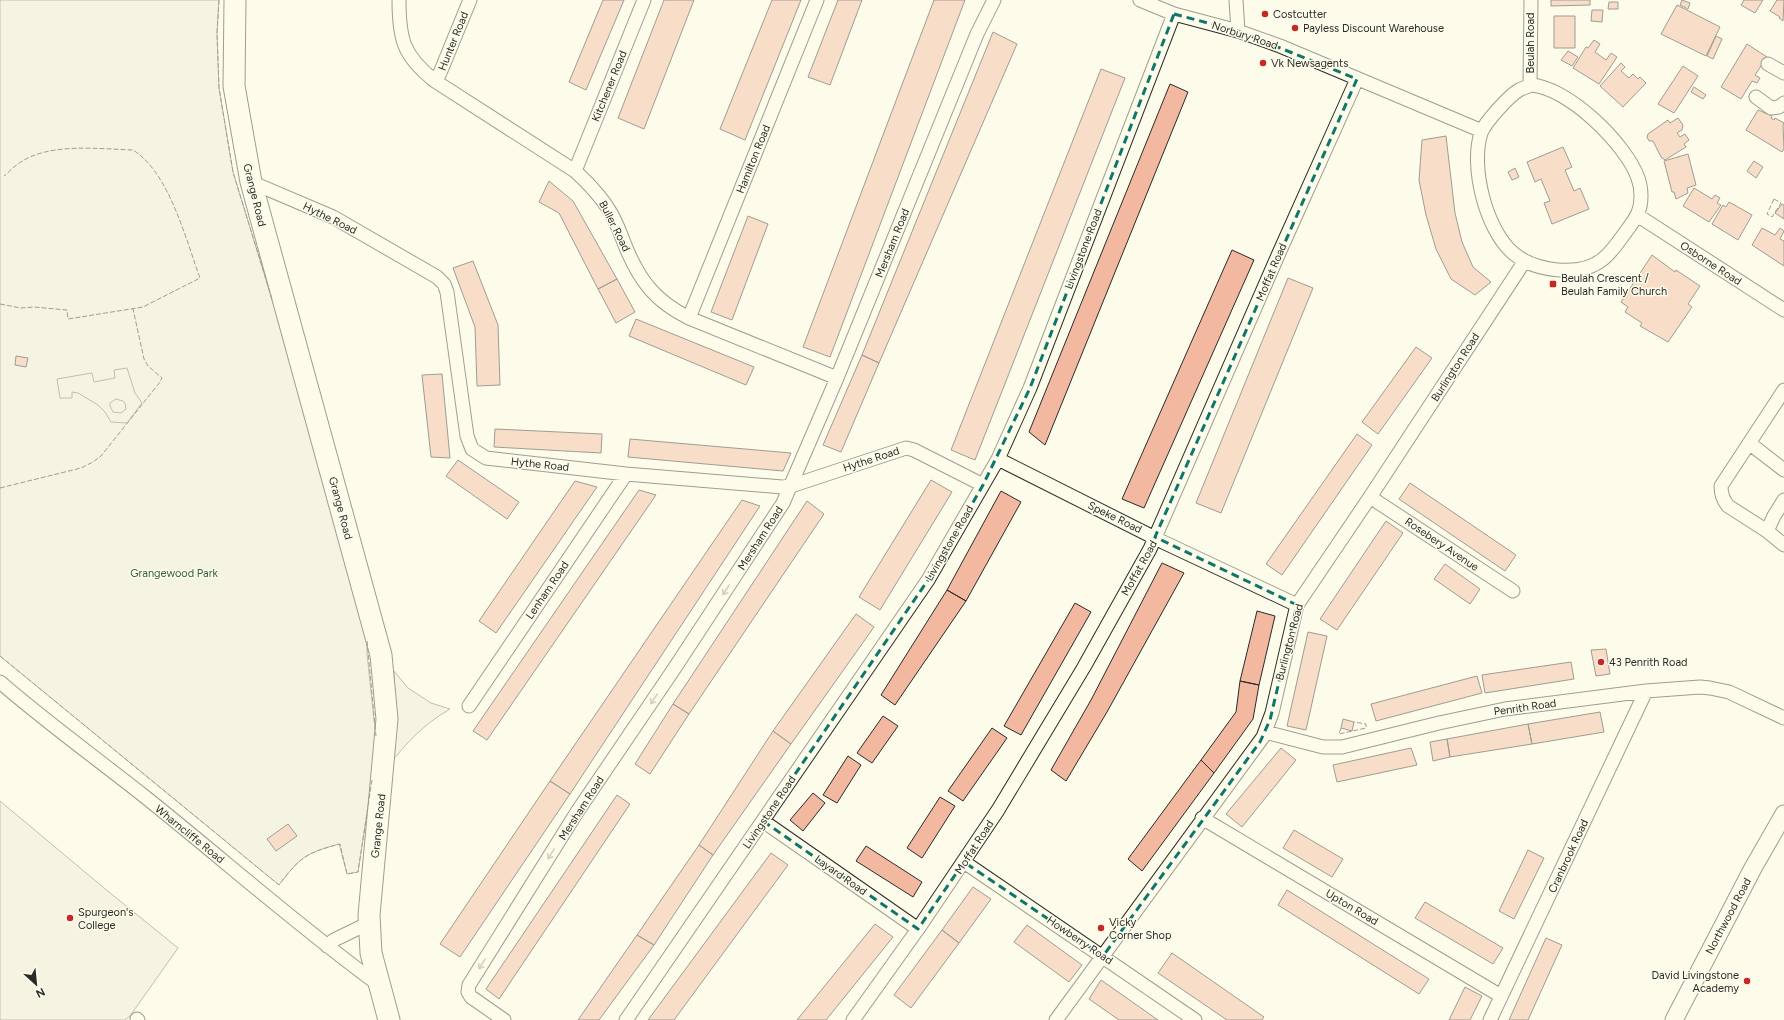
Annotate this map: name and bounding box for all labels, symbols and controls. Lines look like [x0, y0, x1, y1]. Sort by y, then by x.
place label: Costcutter [1273, 8, 1327, 21]
marker: Costcutter [1260, 9, 1270, 19]
street label: Hunter Road [436, 10, 471, 73]
street label: Beulah Road [1524, 12, 1537, 74]
street label: Norbury Road [1210, 19, 1280, 52]
place label: Payless Discount Warehouse [1303, 22, 1444, 35]
marker: Payless Discount Warehouse [1290, 23, 1300, 33]
street label: Kitchener Road [589, 49, 630, 124]
place label: Vk Newsagents [1271, 57, 1348, 70]
marker: Vk Newsagents [1258, 58, 1268, 68]
street label: Hamilton Road [734, 123, 773, 195]
street label: Grange Road [240, 162, 269, 228]
street label: Buller Road [596, 199, 633, 254]
street label: Hythe Road [301, 200, 359, 237]
street label: Mersham Road [873, 207, 912, 280]
street label: Livingstone Road [1062, 207, 1105, 291]
street label: Osborne Road [1678, 239, 1744, 288]
street label: Moffat Road [1253, 241, 1289, 303]
place label: Beulah Crescent / Beulah Family Church [1561, 272, 1667, 298]
marker: Beulah Crescent / Beulah Family Church [1548, 279, 1558, 289]
street label: Burlington Road [1428, 331, 1482, 404]
street label: Hythe Road [841, 444, 901, 475]
street label: Hythe Road [510, 455, 570, 474]
street label: Grange Road [326, 475, 355, 541]
street label: Speke Road [1086, 499, 1144, 536]
street label: Livingstone Road [923, 503, 976, 583]
street label: Mersham Road [735, 504, 786, 573]
street label: Rosebery Avenue [1402, 515, 1481, 574]
street label: Moffat Road [1119, 538, 1160, 598]
street label: Lenham Road [523, 559, 572, 622]
park label: Grangewood Park [130, 567, 218, 580]
one-way arrow [722, 584, 730, 595]
street label: Burlington Road [1273, 602, 1306, 682]
place label: 43 Penrith Road [1609, 656, 1688, 669]
marker: 43 Penrith Road [1596, 657, 1606, 667]
one-way arrow [650, 693, 658, 704]
street label: Penrith Road [1493, 697, 1557, 718]
street label: Livingstone Road [740, 773, 799, 851]
street label: Mersham Road [556, 774, 607, 843]
street label: Grange Road [369, 793, 388, 859]
street label: Wharncliffe Road [152, 803, 227, 866]
street label: Cranbrook Road [1546, 817, 1591, 895]
street label: Moffat Road [952, 818, 997, 877]
one-way arrow [547, 848, 555, 859]
street label: Layard Road [812, 853, 869, 898]
street label: Northwood Road [1703, 876, 1754, 957]
street label: Upton Road [1323, 887, 1380, 928]
place label: Spurgeon's College [78, 906, 133, 932]
marker: Spurgeon's College [65, 913, 75, 923]
street label: Howberry Road [1044, 914, 1115, 967]
place label: Vicky Corner Shop [1109, 916, 1172, 942]
marker: Vicky Corner Shop [1096, 923, 1106, 933]
one-way arrow [478, 958, 486, 969]
north arrow [16, 964, 56, 1004]
place label: David Livingstone Academy [1652, 969, 1739, 995]
marker: David Livingstone Academy [1742, 976, 1752, 986]
text: N [34, 985, 47, 1000]

